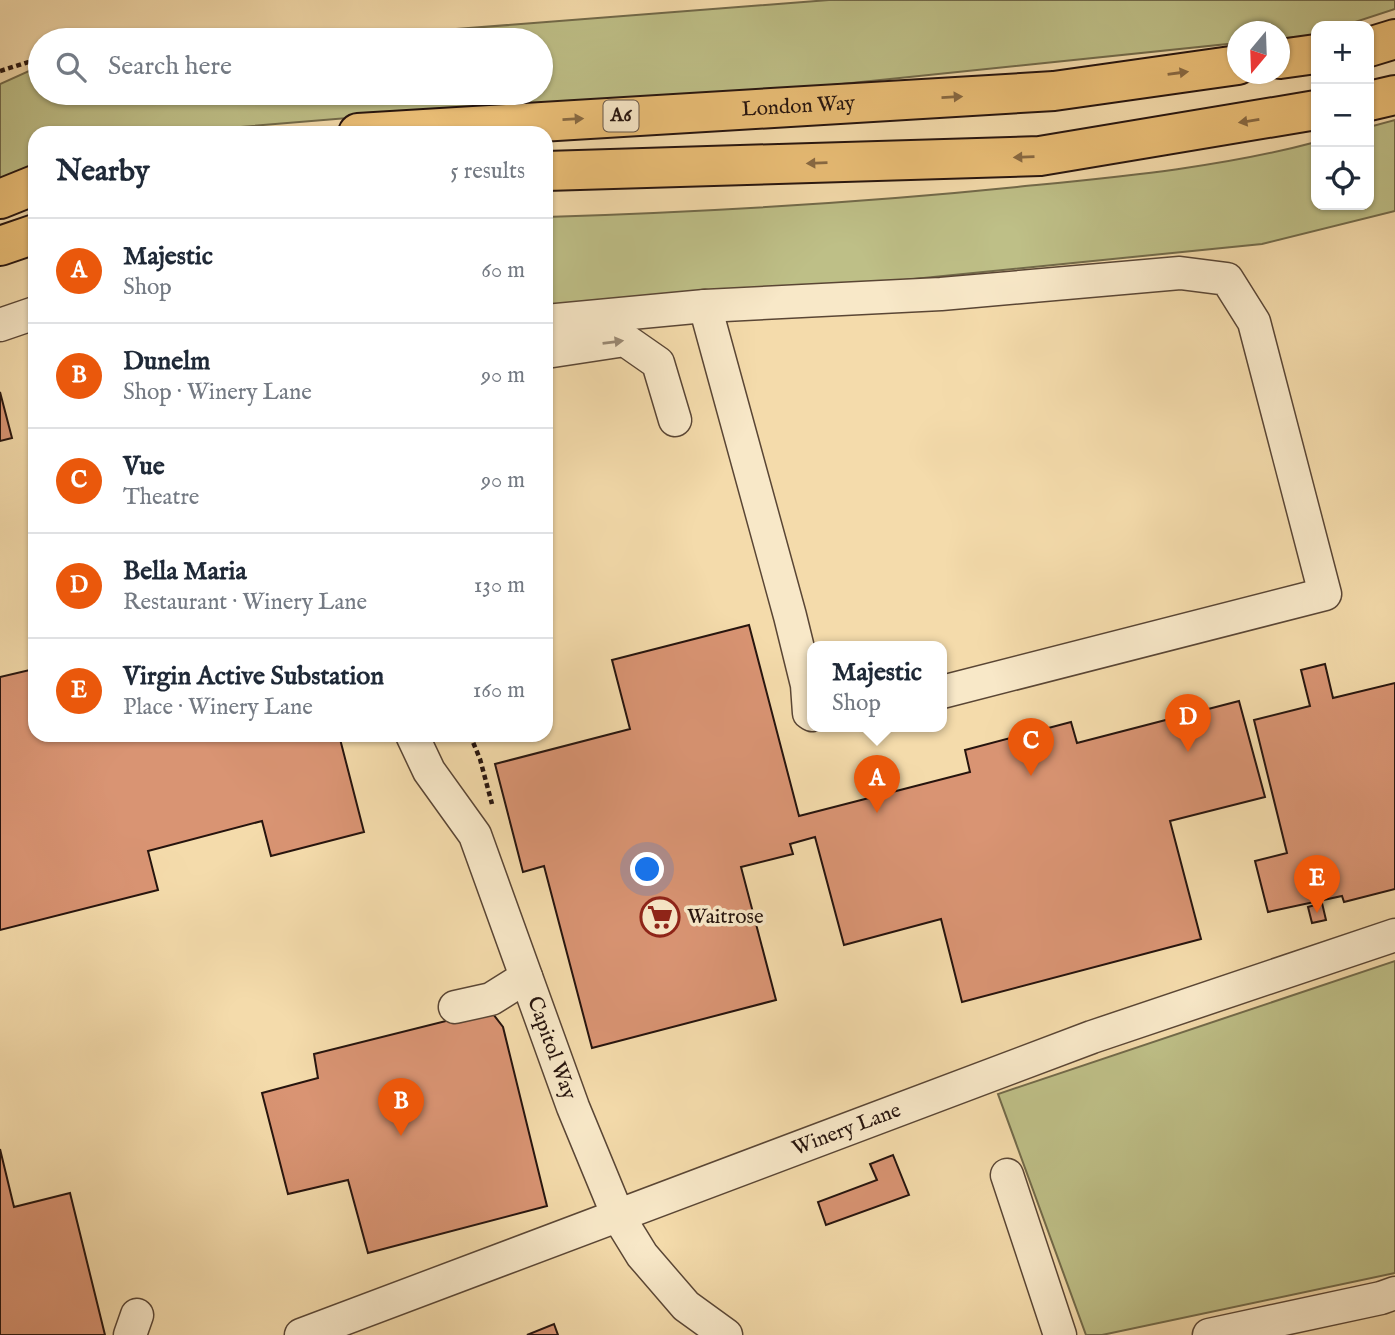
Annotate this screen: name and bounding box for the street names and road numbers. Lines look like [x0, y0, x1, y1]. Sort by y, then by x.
street label: London Way [741, 89, 856, 123]
road number: A6 [604, 100, 638, 132]
street label: Capitol Way [521, 993, 583, 1104]
street label: Winery Lane [788, 1097, 905, 1162]

